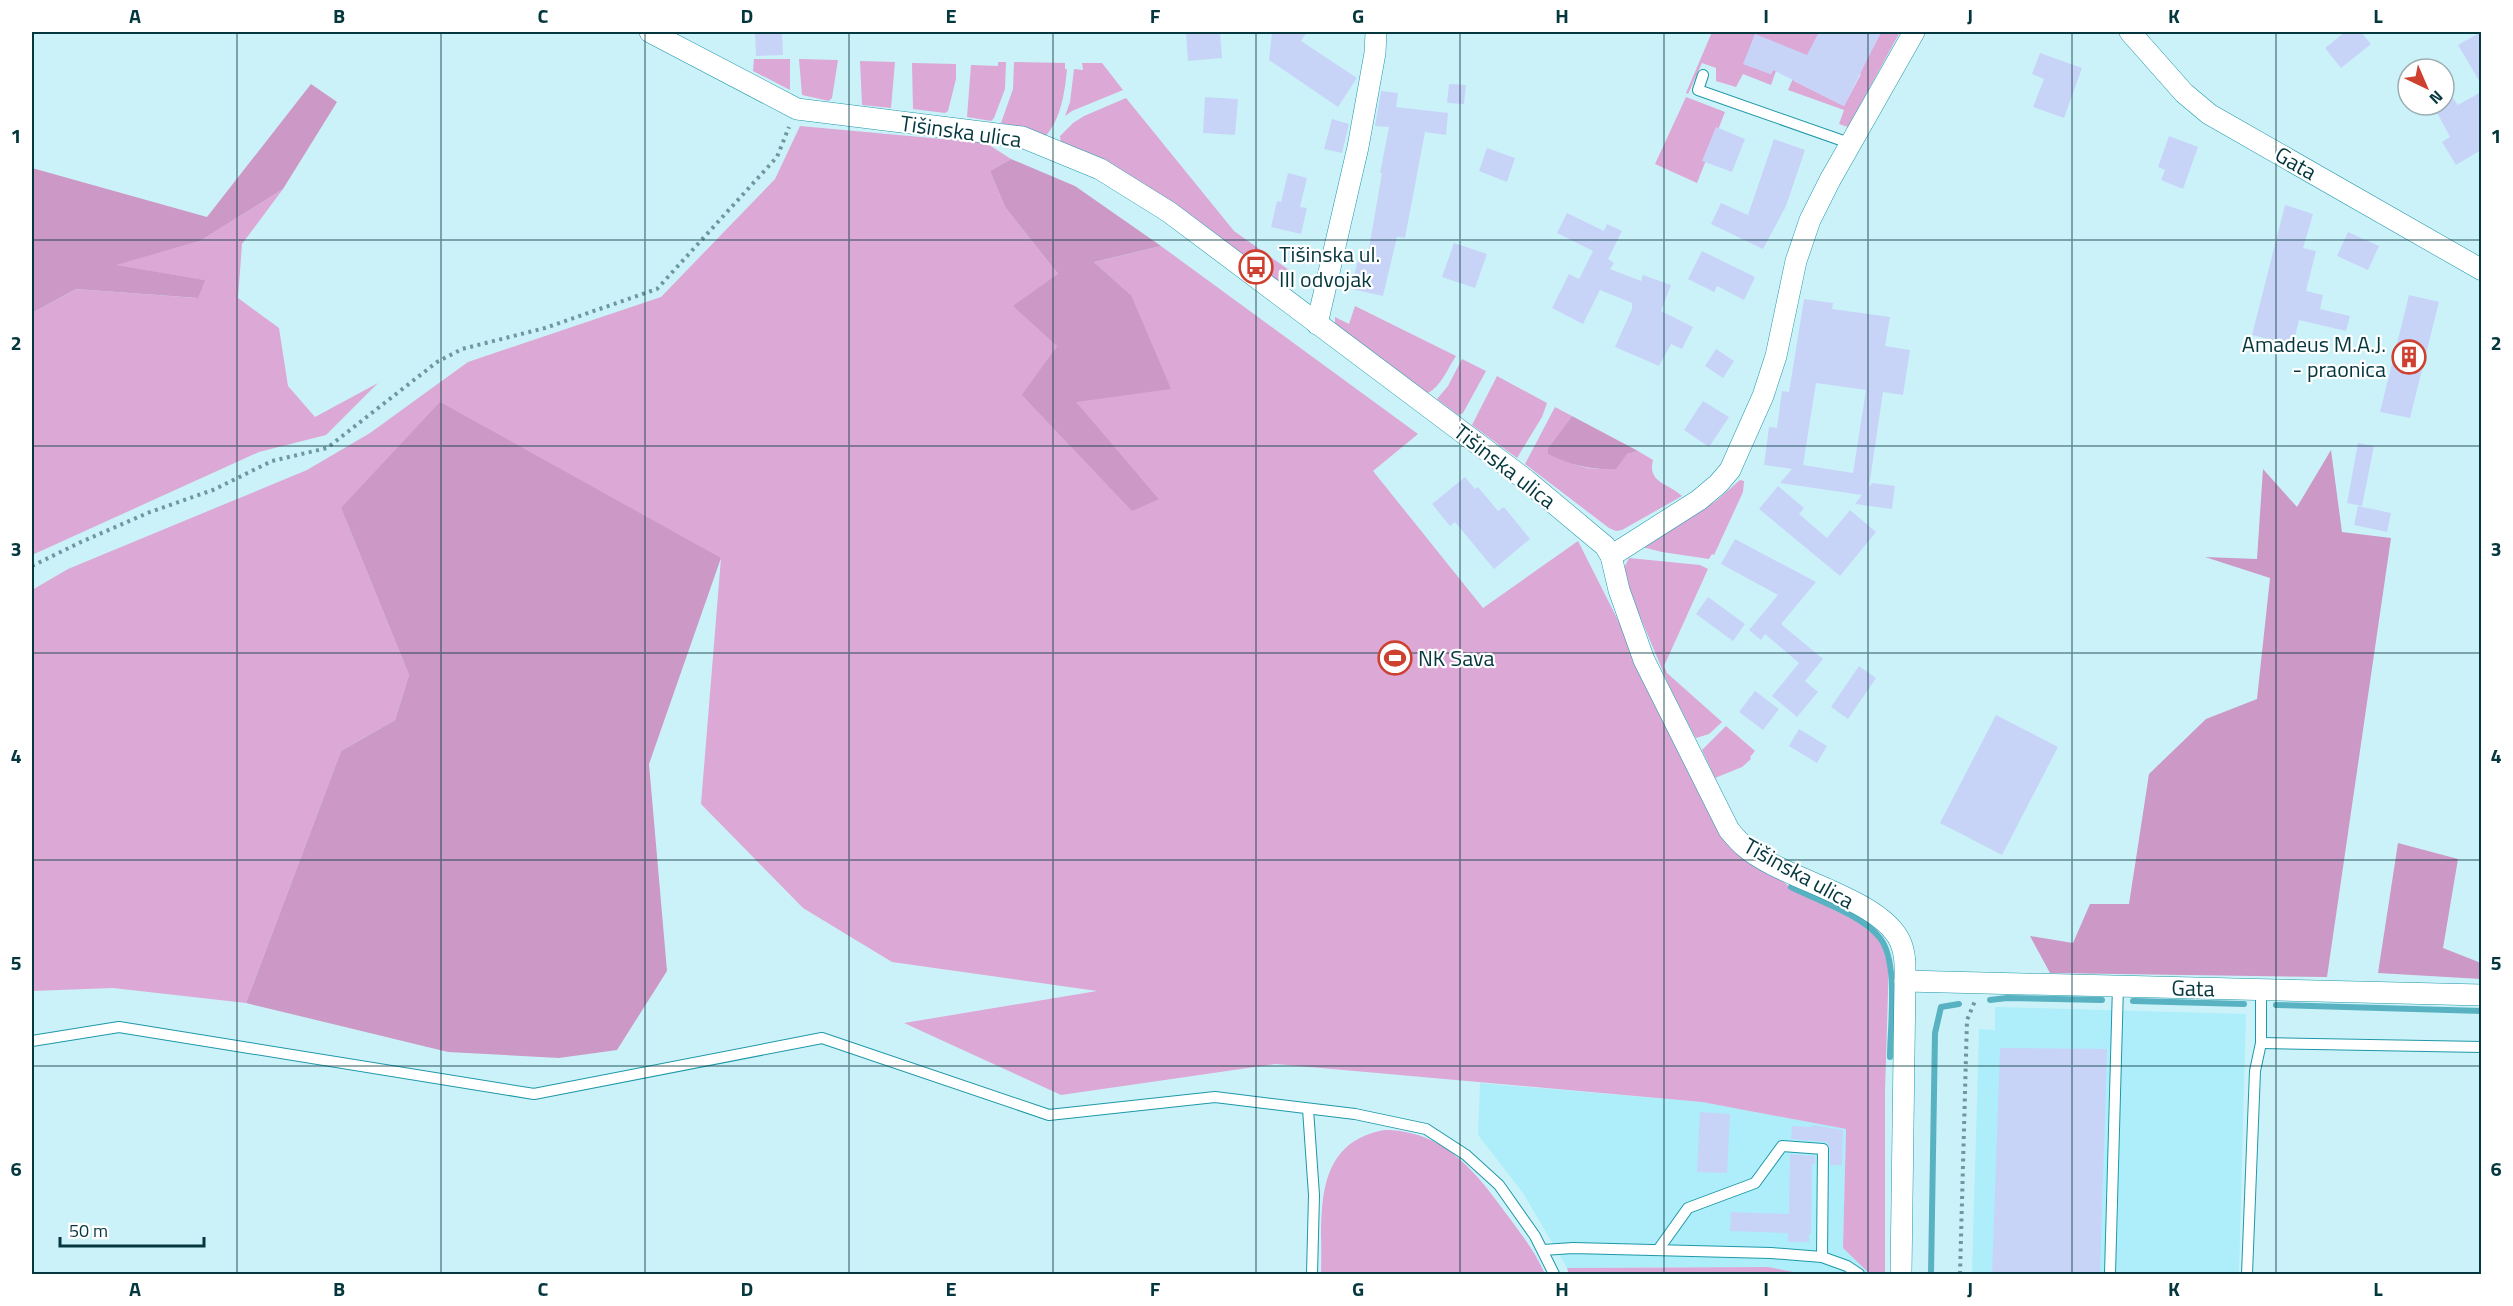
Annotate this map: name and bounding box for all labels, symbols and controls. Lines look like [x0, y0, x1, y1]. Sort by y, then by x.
text: A [129, 0, 141, 31]
text: B [333, 0, 345, 31]
text: C [538, 0, 549, 31]
text: D [741, 0, 753, 31]
text: E [945, 0, 957, 31]
text: F [1150, 0, 1161, 31]
text: G [1352, 0, 1364, 31]
text: H [1555, 0, 1569, 31]
text: I [1763, 0, 1769, 31]
text: J [1967, 0, 1973, 31]
text: K [2168, 0, 2180, 31]
text: L [2373, 0, 2383, 31]
north arrow [2396, 57, 2456, 117]
text: N [2424, 85, 2449, 110]
street label: Tišinska ulica [898, 106, 1024, 156]
text: 1 [10, 120, 22, 151]
text: 1 [2490, 120, 2502, 151]
street label: Gata [2269, 137, 2323, 189]
place label: Tišinska ul. III odvojak [1279, 237, 1380, 296]
bus stop icon: Tišinska ul. III odvojak [1238, 249, 1274, 285]
text: 2 [10, 327, 22, 358]
place label: Amadeus M.A.J. - praonica [2242, 327, 2386, 386]
text: 2 [2490, 327, 2502, 358]
building icon: Amadeus M.A.J. - praonica [2391, 339, 2427, 375]
street label: Tišinska ulica [1446, 415, 1564, 517]
text: 3 [10, 533, 22, 564]
text: 3 [2490, 533, 2502, 564]
sports icon: NK Sava [1377, 640, 1413, 676]
place label: NK Sava [1418, 641, 1495, 675]
text: 4 [10, 740, 22, 771]
text: 4 [2490, 740, 2502, 771]
street label: Tišinska ulica [1737, 829, 1861, 917]
text: 5 [10, 947, 22, 978]
text: 5 [2490, 947, 2502, 978]
street label: Gata [2171, 971, 2215, 1005]
text: 6 [10, 1153, 22, 1184]
text: 6 [2490, 1153, 2502, 1184]
scale bar [60, 1210, 204, 1248]
text: 50 m [69, 1217, 108, 1244]
text: A [129, 1273, 141, 1304]
text: B [333, 1273, 345, 1304]
text: C [538, 1273, 549, 1304]
text: D [741, 1273, 753, 1304]
text: E [945, 1273, 957, 1304]
text: F [1150, 1273, 1161, 1304]
text: G [1352, 1273, 1364, 1304]
text: H [1555, 1273, 1569, 1304]
text: I [1763, 1273, 1769, 1304]
text: J [1967, 1273, 1973, 1304]
text: K [2168, 1273, 2180, 1304]
text: L [2373, 1273, 2383, 1304]

